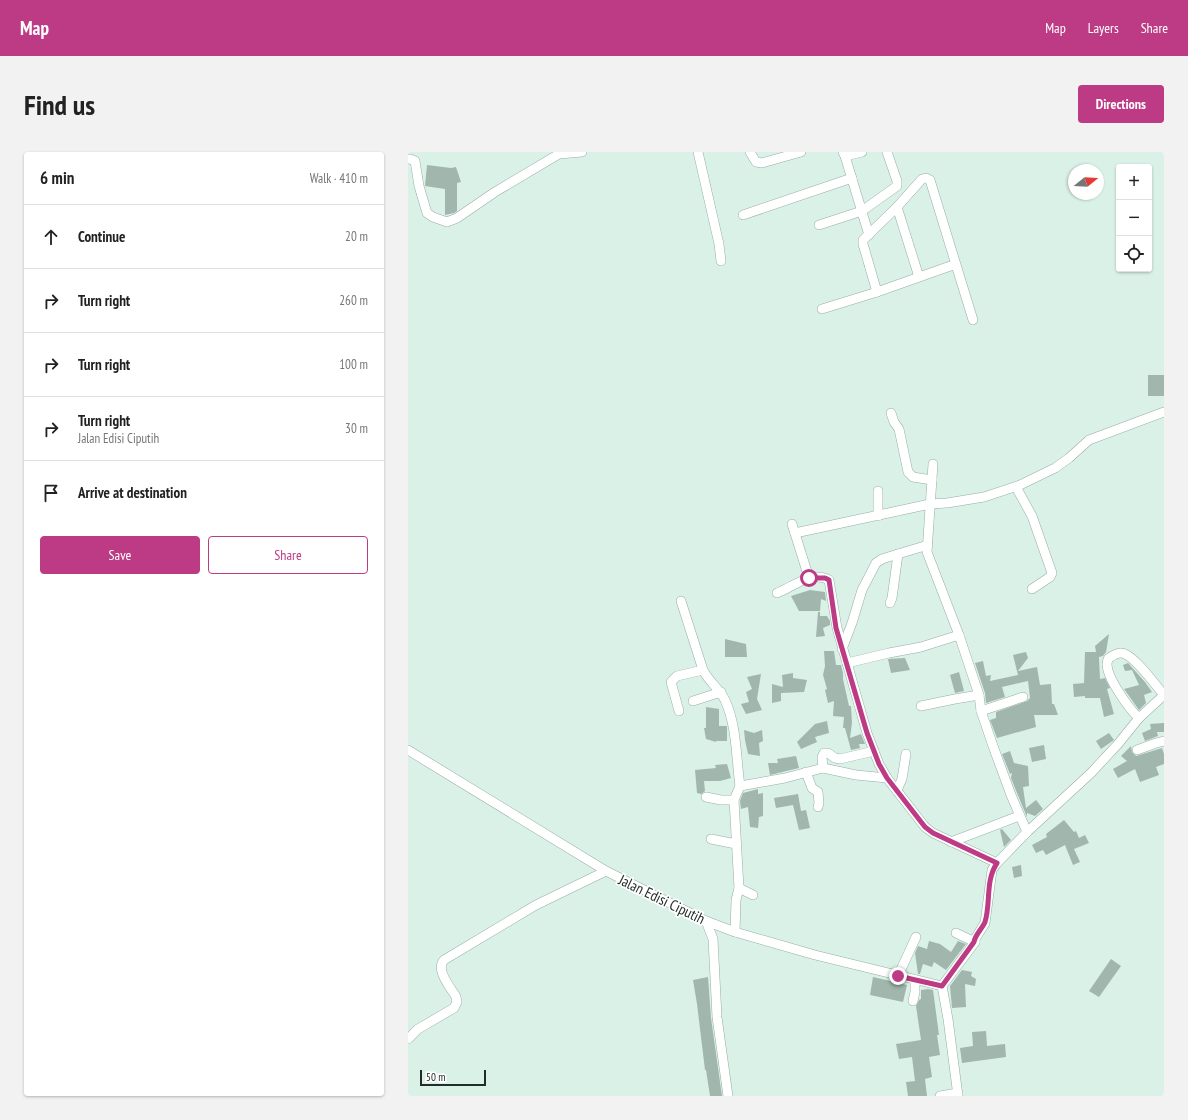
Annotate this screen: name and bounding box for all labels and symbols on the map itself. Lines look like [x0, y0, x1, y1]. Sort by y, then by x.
north arrow [1068, 164, 1104, 200]
route start [800, 569, 818, 587]
street label: Jalan Edisi Ciputih [615, 869, 708, 928]
route end [889, 967, 907, 985]
scale bar [420, 1068, 486, 1087]

